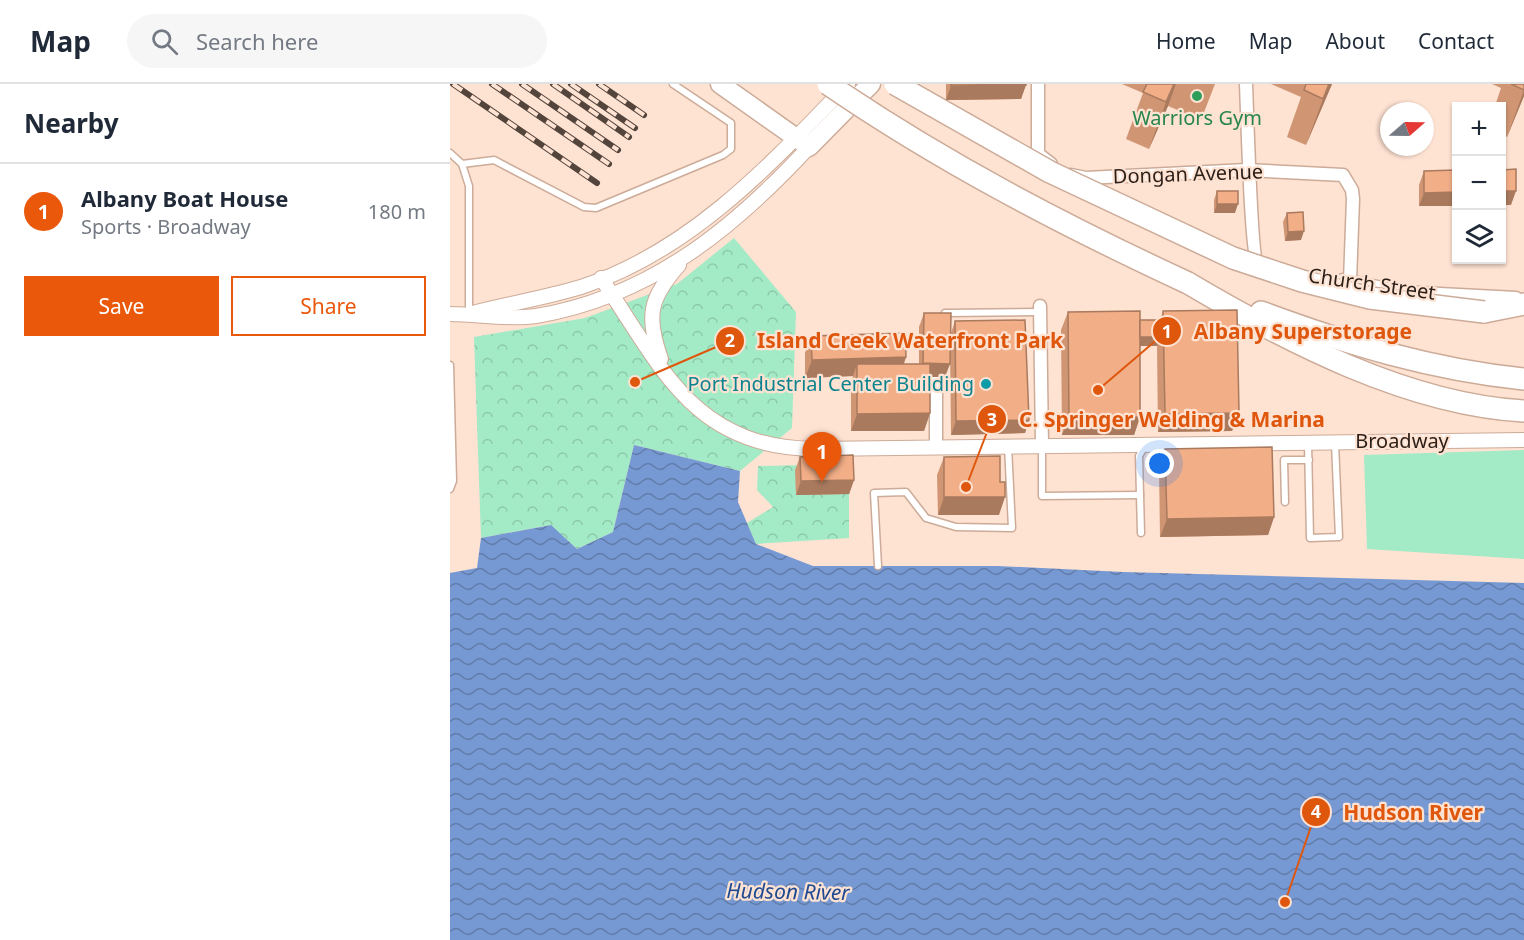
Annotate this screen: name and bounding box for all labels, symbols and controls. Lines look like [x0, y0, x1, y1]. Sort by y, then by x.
search box [127, 14, 547, 68]
text: Map [30, 22, 91, 60]
icon: search [148, 25, 181, 58]
text: Search here [196, 26, 318, 56]
text: Home [1156, 27, 1216, 55]
text: Map [1249, 27, 1292, 55]
text: About [1325, 27, 1385, 55]
text: Contact [1418, 27, 1494, 55]
marker: Warriors Gym [1190, 89, 1204, 103]
north arrow [1380, 102, 1434, 156]
map controls [1452, 102, 1506, 264]
button: + [1452, 102, 1506, 156]
place label: Warriors Gym [1132, 104, 1262, 131]
text: Nearby [24, 105, 119, 141]
button: − [1452, 156, 1506, 210]
street label: Dongan Avenue [1112, 157, 1264, 190]
text: Albany Boat House [81, 183, 288, 213]
text: 1 [38, 198, 49, 225]
text: 180 m [368, 198, 426, 225]
button: layers [1452, 210, 1506, 264]
text: Sports · Broadway [81, 213, 251, 240]
street label: Church Street [1307, 261, 1437, 306]
button: Save [24, 276, 219, 336]
button: Share [231, 276, 426, 336]
callout: Albany Superstorage [1152, 312, 1424, 351]
text: Albany Superstorage [1194, 317, 1412, 345]
text: 1 [1162, 319, 1172, 343]
callout: Island Creek Waterfront Park [715, 321, 1075, 360]
text: Island Creek Waterfront Park [757, 326, 1064, 354]
text: 2 [725, 328, 735, 352]
place label: Port Industrial Center Building [687, 370, 974, 397]
marker: Port Industrial Center Building [979, 377, 993, 391]
callout: C. Springer Welding & Marina [977, 400, 1337, 439]
text: C. Springer Welding & Marina [1019, 405, 1325, 433]
text: 3 [987, 407, 997, 431]
street label: Broadway [1355, 427, 1450, 454]
pin: 1 [802, 432, 842, 482]
your location [1145, 449, 1174, 478]
callout: Hudson River [1301, 793, 1495, 832]
text: Hudson River [1343, 798, 1483, 826]
text: 4 [1311, 799, 1321, 823]
water label: Hudson River [726, 876, 851, 906]

